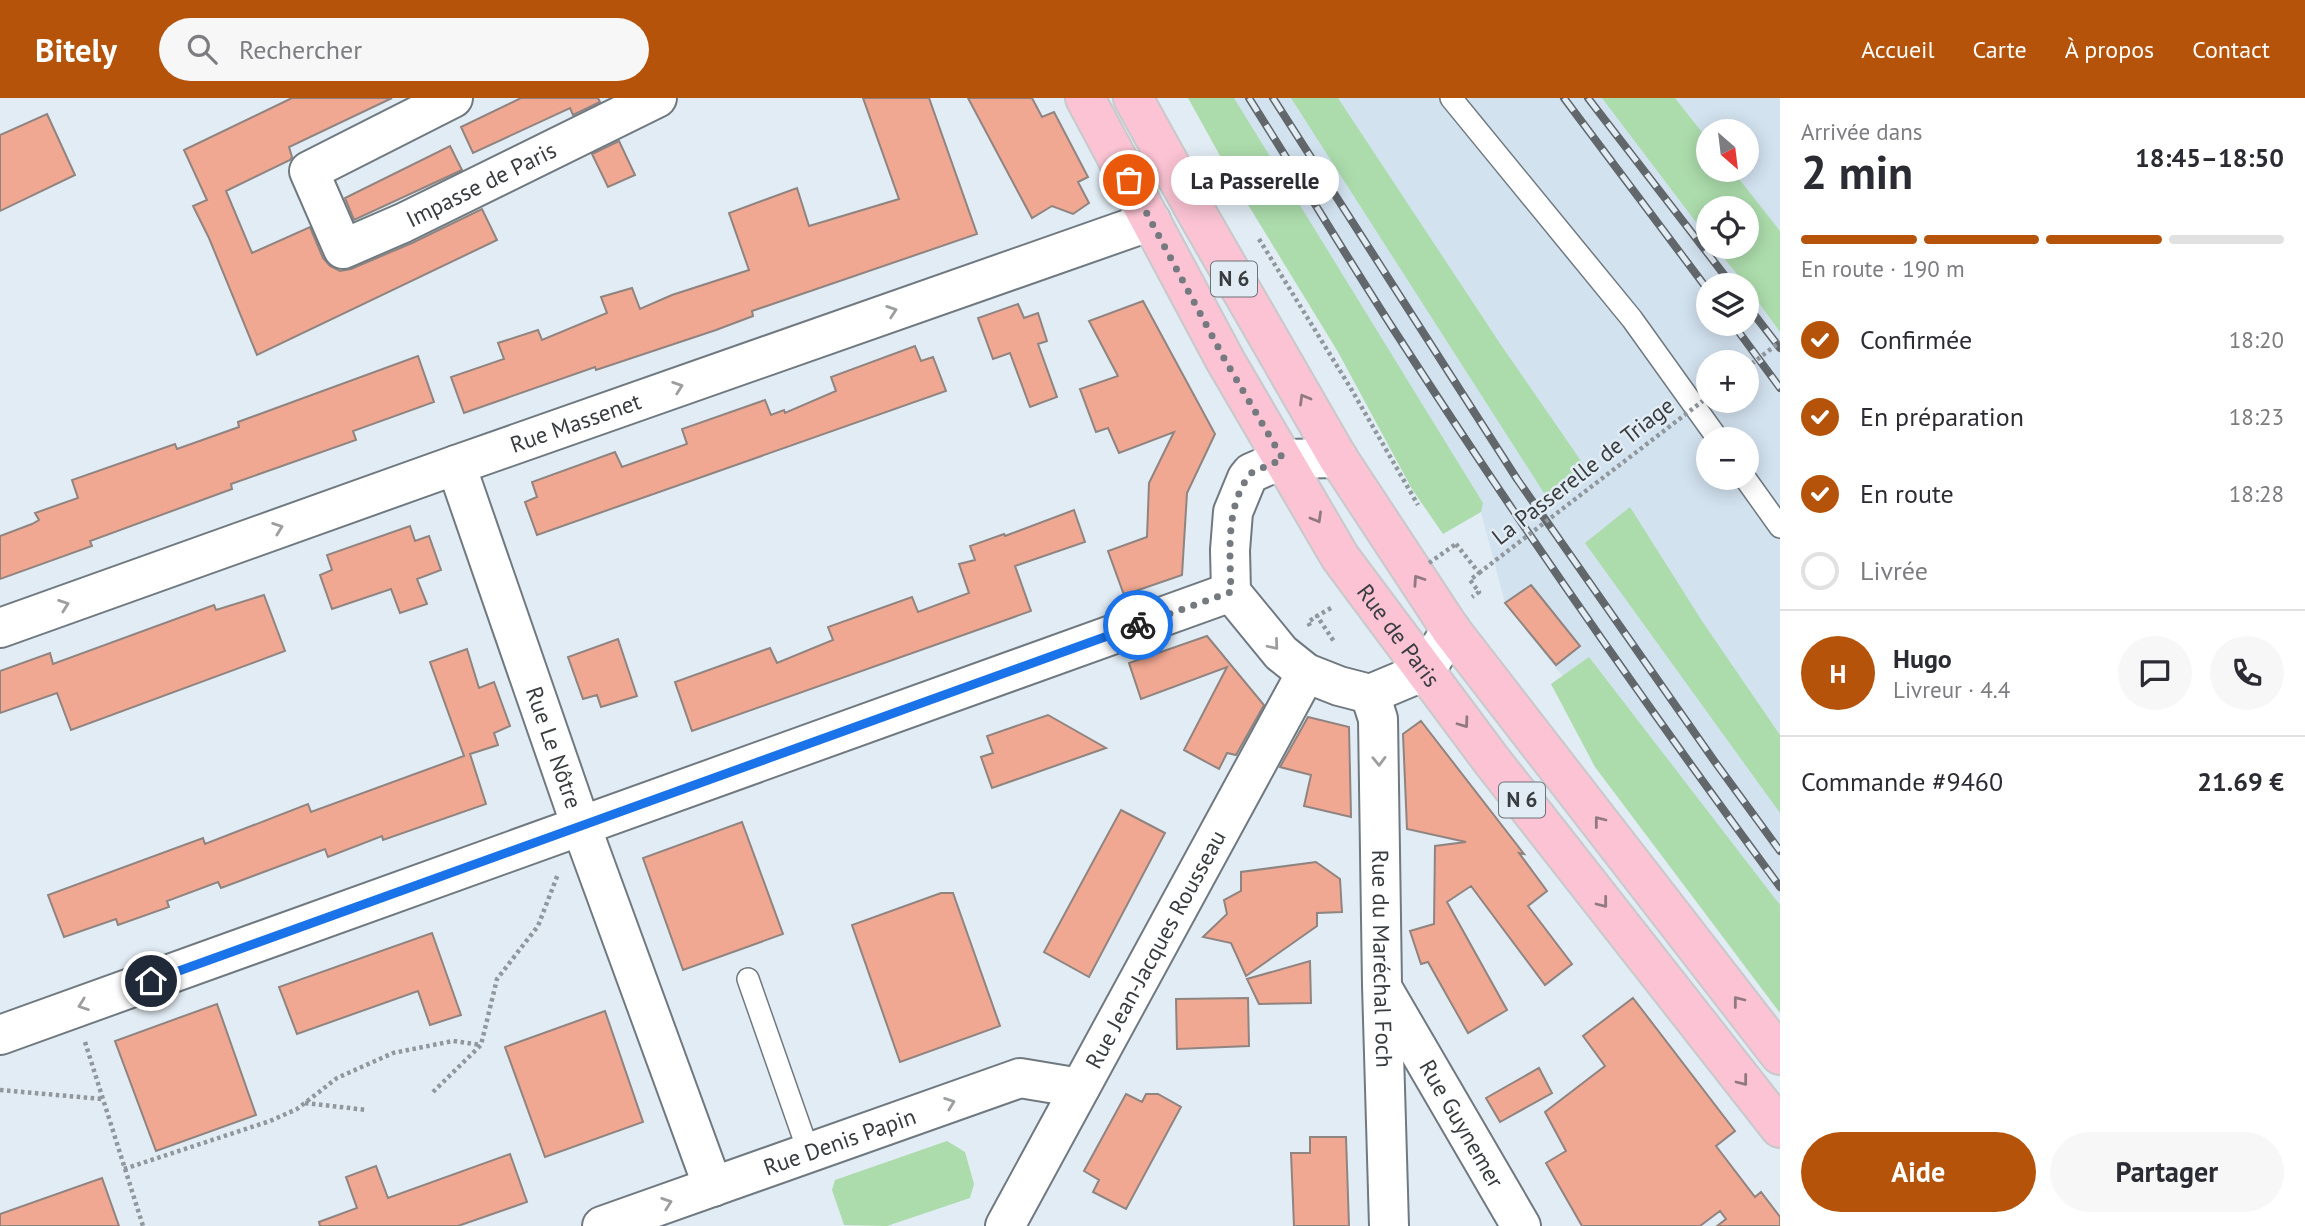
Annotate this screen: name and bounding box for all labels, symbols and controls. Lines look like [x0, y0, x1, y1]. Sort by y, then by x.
search box [159, 18, 649, 81]
text: Bitely [35, 28, 117, 71]
icon: search [183, 30, 221, 68]
text: Rechercher [239, 33, 362, 66]
text: Accueil [1861, 34, 1935, 65]
text: Carte [1973, 34, 2027, 65]
text: À propos [2065, 34, 2154, 65]
text: Contact [2192, 34, 2270, 65]
text: Arrivée dans [1801, 117, 1922, 146]
north arrow [1696, 119, 1759, 182]
map controls [1696, 119, 1759, 490]
street label: Impasse de Paris [401, 135, 561, 233]
text: 18:45–18:50 [2135, 141, 2284, 174]
text: 2 min [1801, 142, 1913, 202]
pin [1099, 150, 1159, 210]
callout: La Passerelle [1171, 155, 1339, 204]
icon: bag [1110, 161, 1148, 199]
text: La Passerelle [1190, 166, 1320, 195]
button: locate [1696, 196, 1759, 259]
text: En route · 190 m [1801, 254, 1965, 283]
road number: N 6 [1211, 262, 1257, 296]
button: layers [1696, 273, 1759, 336]
one-way arrow [886, 305, 898, 319]
icon: check [1801, 321, 1839, 359]
text: Confirmée [1860, 323, 1972, 356]
text: 18:20 [2229, 325, 2284, 354]
button: + [1696, 350, 1759, 413]
one-way arrow [671, 381, 683, 395]
street label: Rue Massenet [506, 386, 645, 459]
street label: La Passerelle de Triage [1486, 390, 1680, 551]
one-way arrow [1299, 393, 1312, 406]
icon: check [1801, 398, 1839, 436]
text: En préparation [1860, 400, 2024, 433]
text: 18:23 [2229, 402, 2284, 431]
button: − [1696, 427, 1759, 490]
icon: check [1801, 475, 1839, 513]
text: En route [1860, 477, 1954, 510]
text: 18:28 [2229, 479, 2284, 508]
one-way arrow [1309, 511, 1322, 523]
one-way arrow [272, 522, 284, 536]
text: Livrée [1860, 554, 1928, 587]
one-way arrow [1414, 575, 1427, 588]
street label: Rue de Paris [1351, 578, 1447, 692]
courier [1103, 590, 1173, 660]
one-way arrow [58, 599, 70, 613]
icon: bike [1119, 606, 1157, 644]
one-way arrow [1266, 636, 1278, 649]
button: chat [2118, 636, 2192, 710]
button: phone [2210, 636, 2284, 710]
text: Hugo [1893, 642, 1952, 675]
text: H [1830, 657, 1846, 690]
text: Livreur · 4.4 [1893, 675, 2010, 704]
street label: Rue Le Nôtre [520, 683, 589, 812]
one-way arrow [1455, 715, 1468, 728]
one-way arrow [1371, 756, 1387, 767]
text: Commande #9460 [1801, 765, 2003, 798]
text: 21.69 € [2197, 765, 2284, 798]
road number: N 6 [1499, 782, 1545, 818]
one-way arrow [1594, 817, 1607, 829]
street label: Rue Jean-Jacques Rousseau [1079, 825, 1232, 1073]
street label: Rue du Maréchal Foch [1366, 850, 1399, 1068]
one-way arrow [1594, 895, 1607, 907]
pin [121, 951, 181, 1011]
icon: home [132, 962, 170, 1000]
one-way arrow [1734, 996, 1747, 1009]
one-way arrow [78, 997, 90, 1011]
street label: Rue Guynemer [1413, 1054, 1511, 1193]
one-way arrow [1735, 1074, 1748, 1086]
one-way arrow [944, 1097, 956, 1111]
street label: Rue Denis Papin [759, 1101, 920, 1182]
button: Aide [1801, 1132, 2036, 1212]
button: Partager [2050, 1132, 2284, 1212]
one-way arrow [660, 1197, 672, 1211]

